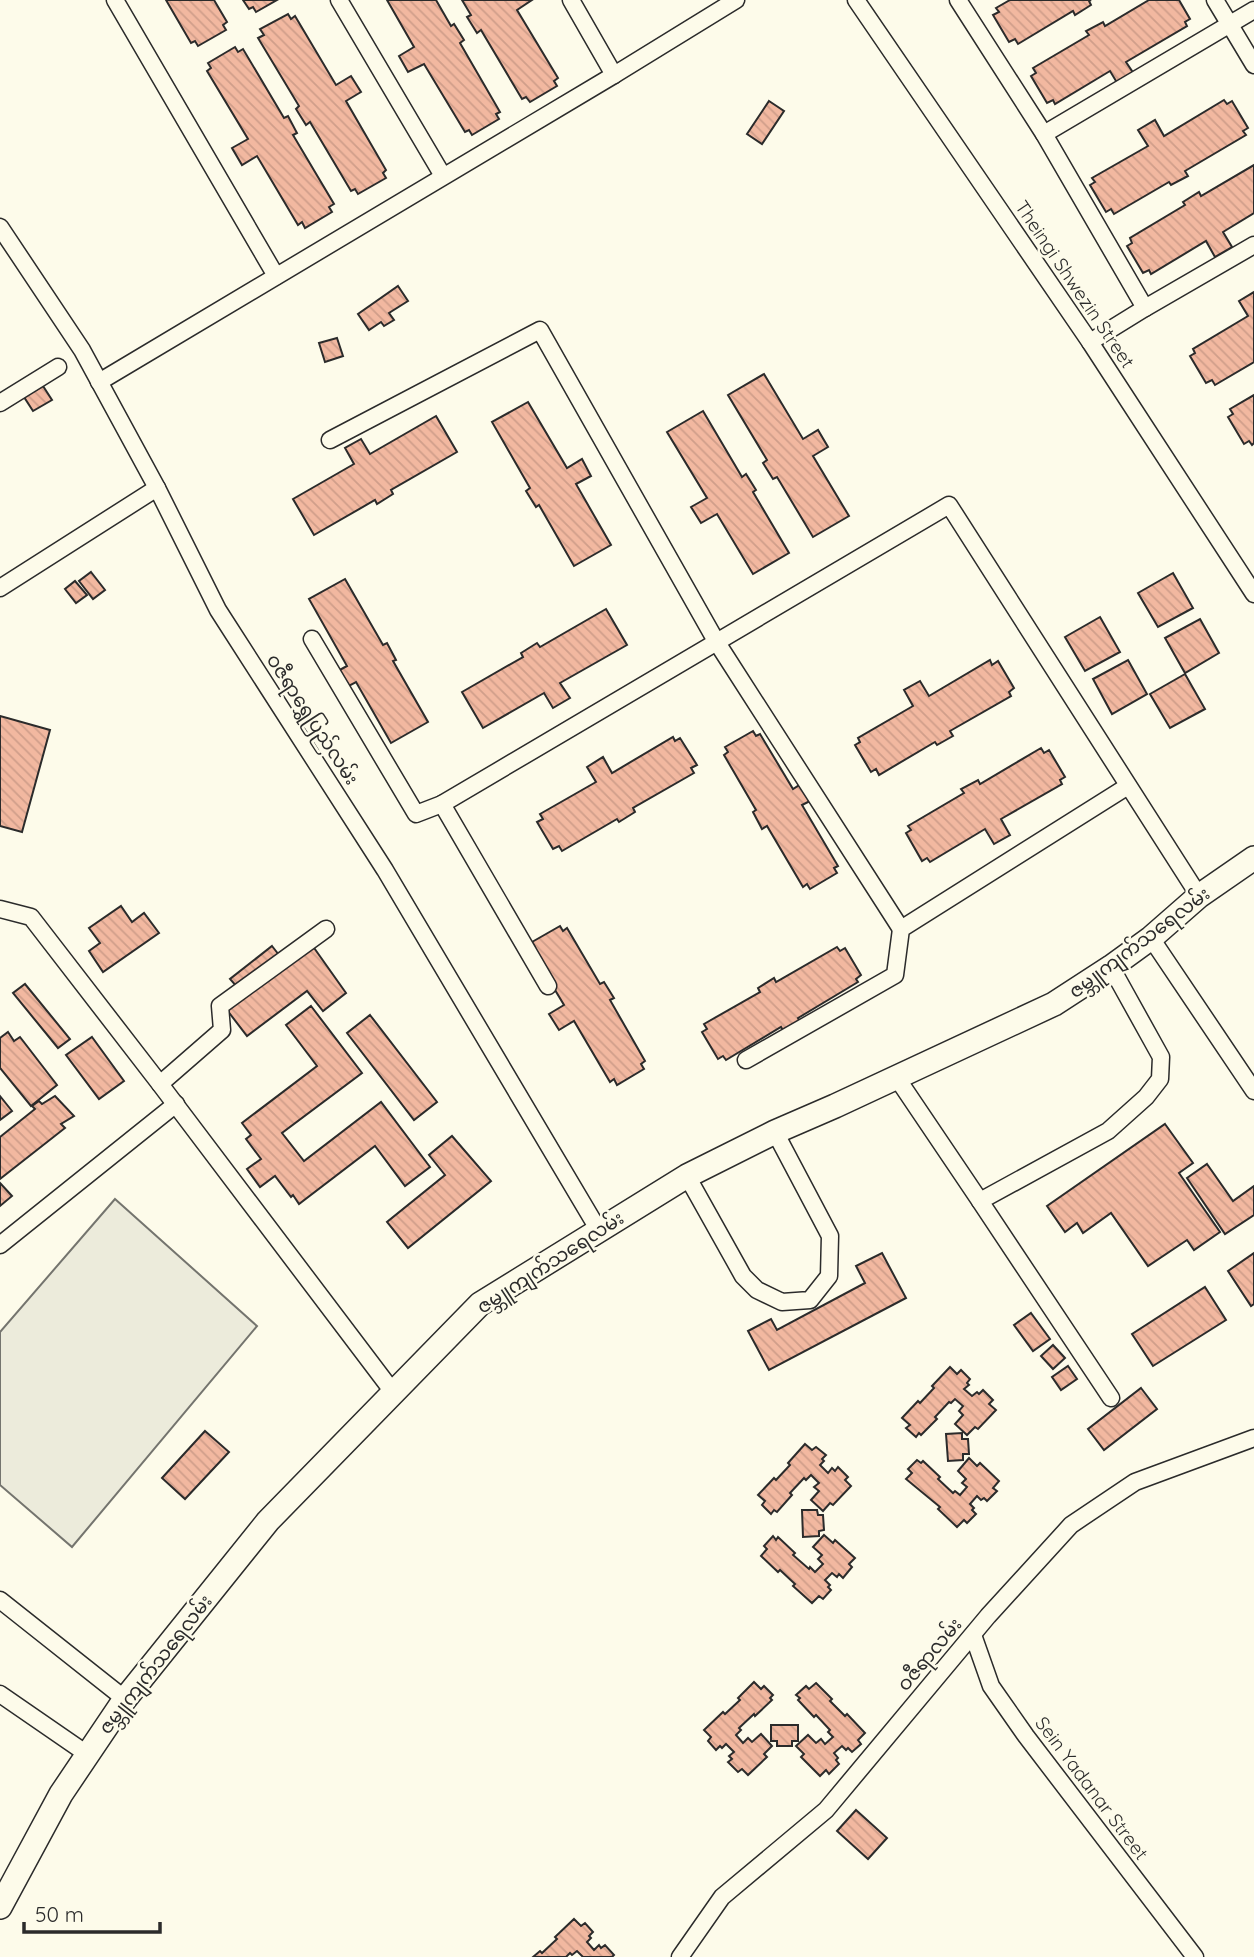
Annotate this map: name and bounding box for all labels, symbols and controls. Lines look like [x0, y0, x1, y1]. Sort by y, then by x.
street label: Theingi Shwezin Street [1010, 196, 1140, 372]
street label: ဝဇီရာရွှေပြည်လမ်း [258, 648, 366, 791]
street label: ဇမ္ဘူကျက်သရေလမ်း [1062, 879, 1217, 1006]
street label: ဇမ္ဘူကျက်သရေလမ်း [471, 1204, 630, 1322]
street label: ဇမ္ဘူကျက်သရေလမ်း [91, 1588, 220, 1741]
street label: ဝဇီရာလမ်း [890, 1611, 970, 1698]
street label: Sein Yadanar Street [1030, 1712, 1154, 1864]
scale bar [24, 1890, 161, 1934]
text: 50 m [35, 1901, 84, 1927]

